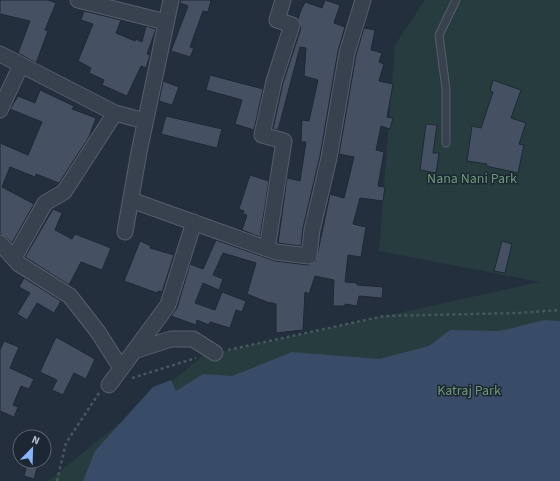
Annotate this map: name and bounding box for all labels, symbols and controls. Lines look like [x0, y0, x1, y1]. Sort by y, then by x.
park label: Nana Nani Park [427, 169, 517, 189]
park label: Katraj Park [437, 381, 501, 401]
north arrow [12, 429, 52, 469]
text: N [29, 432, 42, 449]

